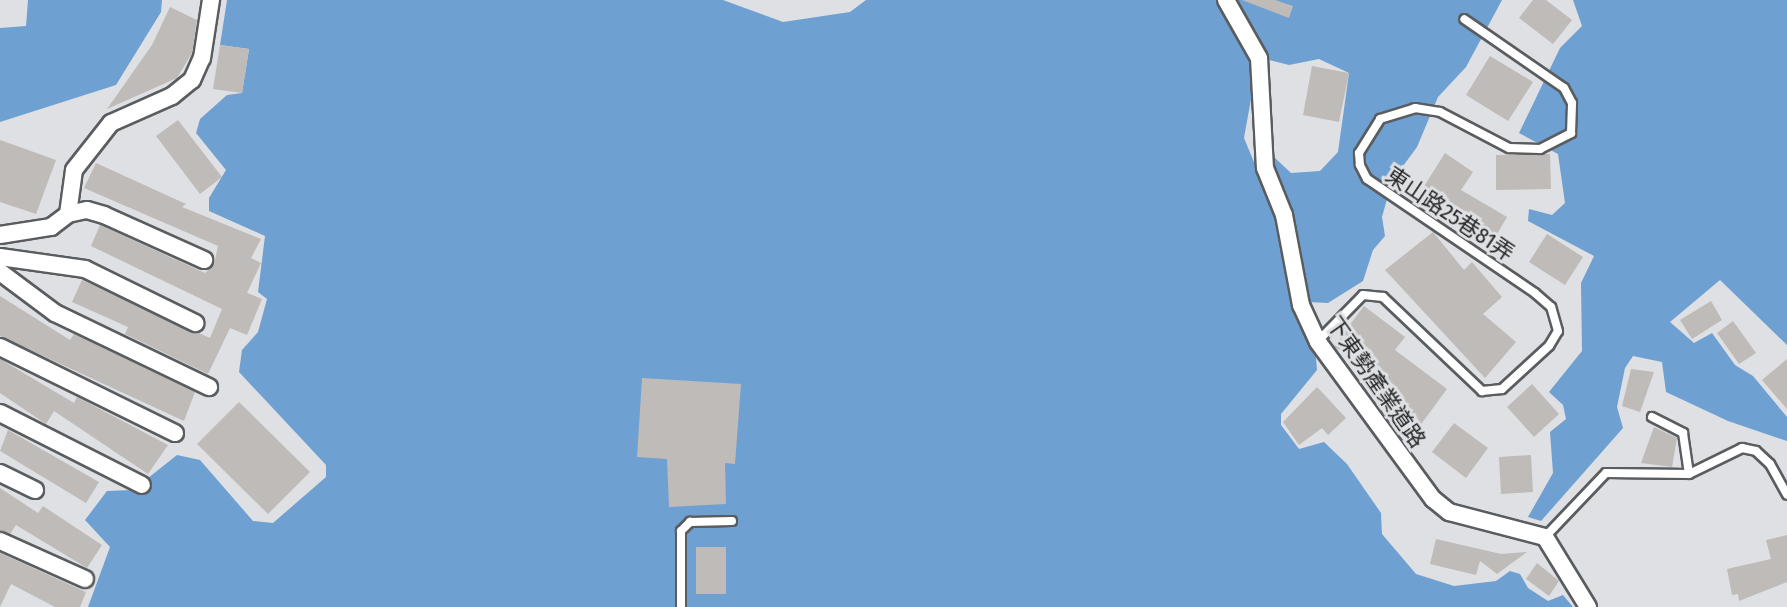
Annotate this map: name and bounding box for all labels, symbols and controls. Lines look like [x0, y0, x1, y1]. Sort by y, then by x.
street label: 東山路25巷81弄 [1381, 161, 1519, 267]
street label: 下東勢產業道路 [1321, 311, 1431, 453]

